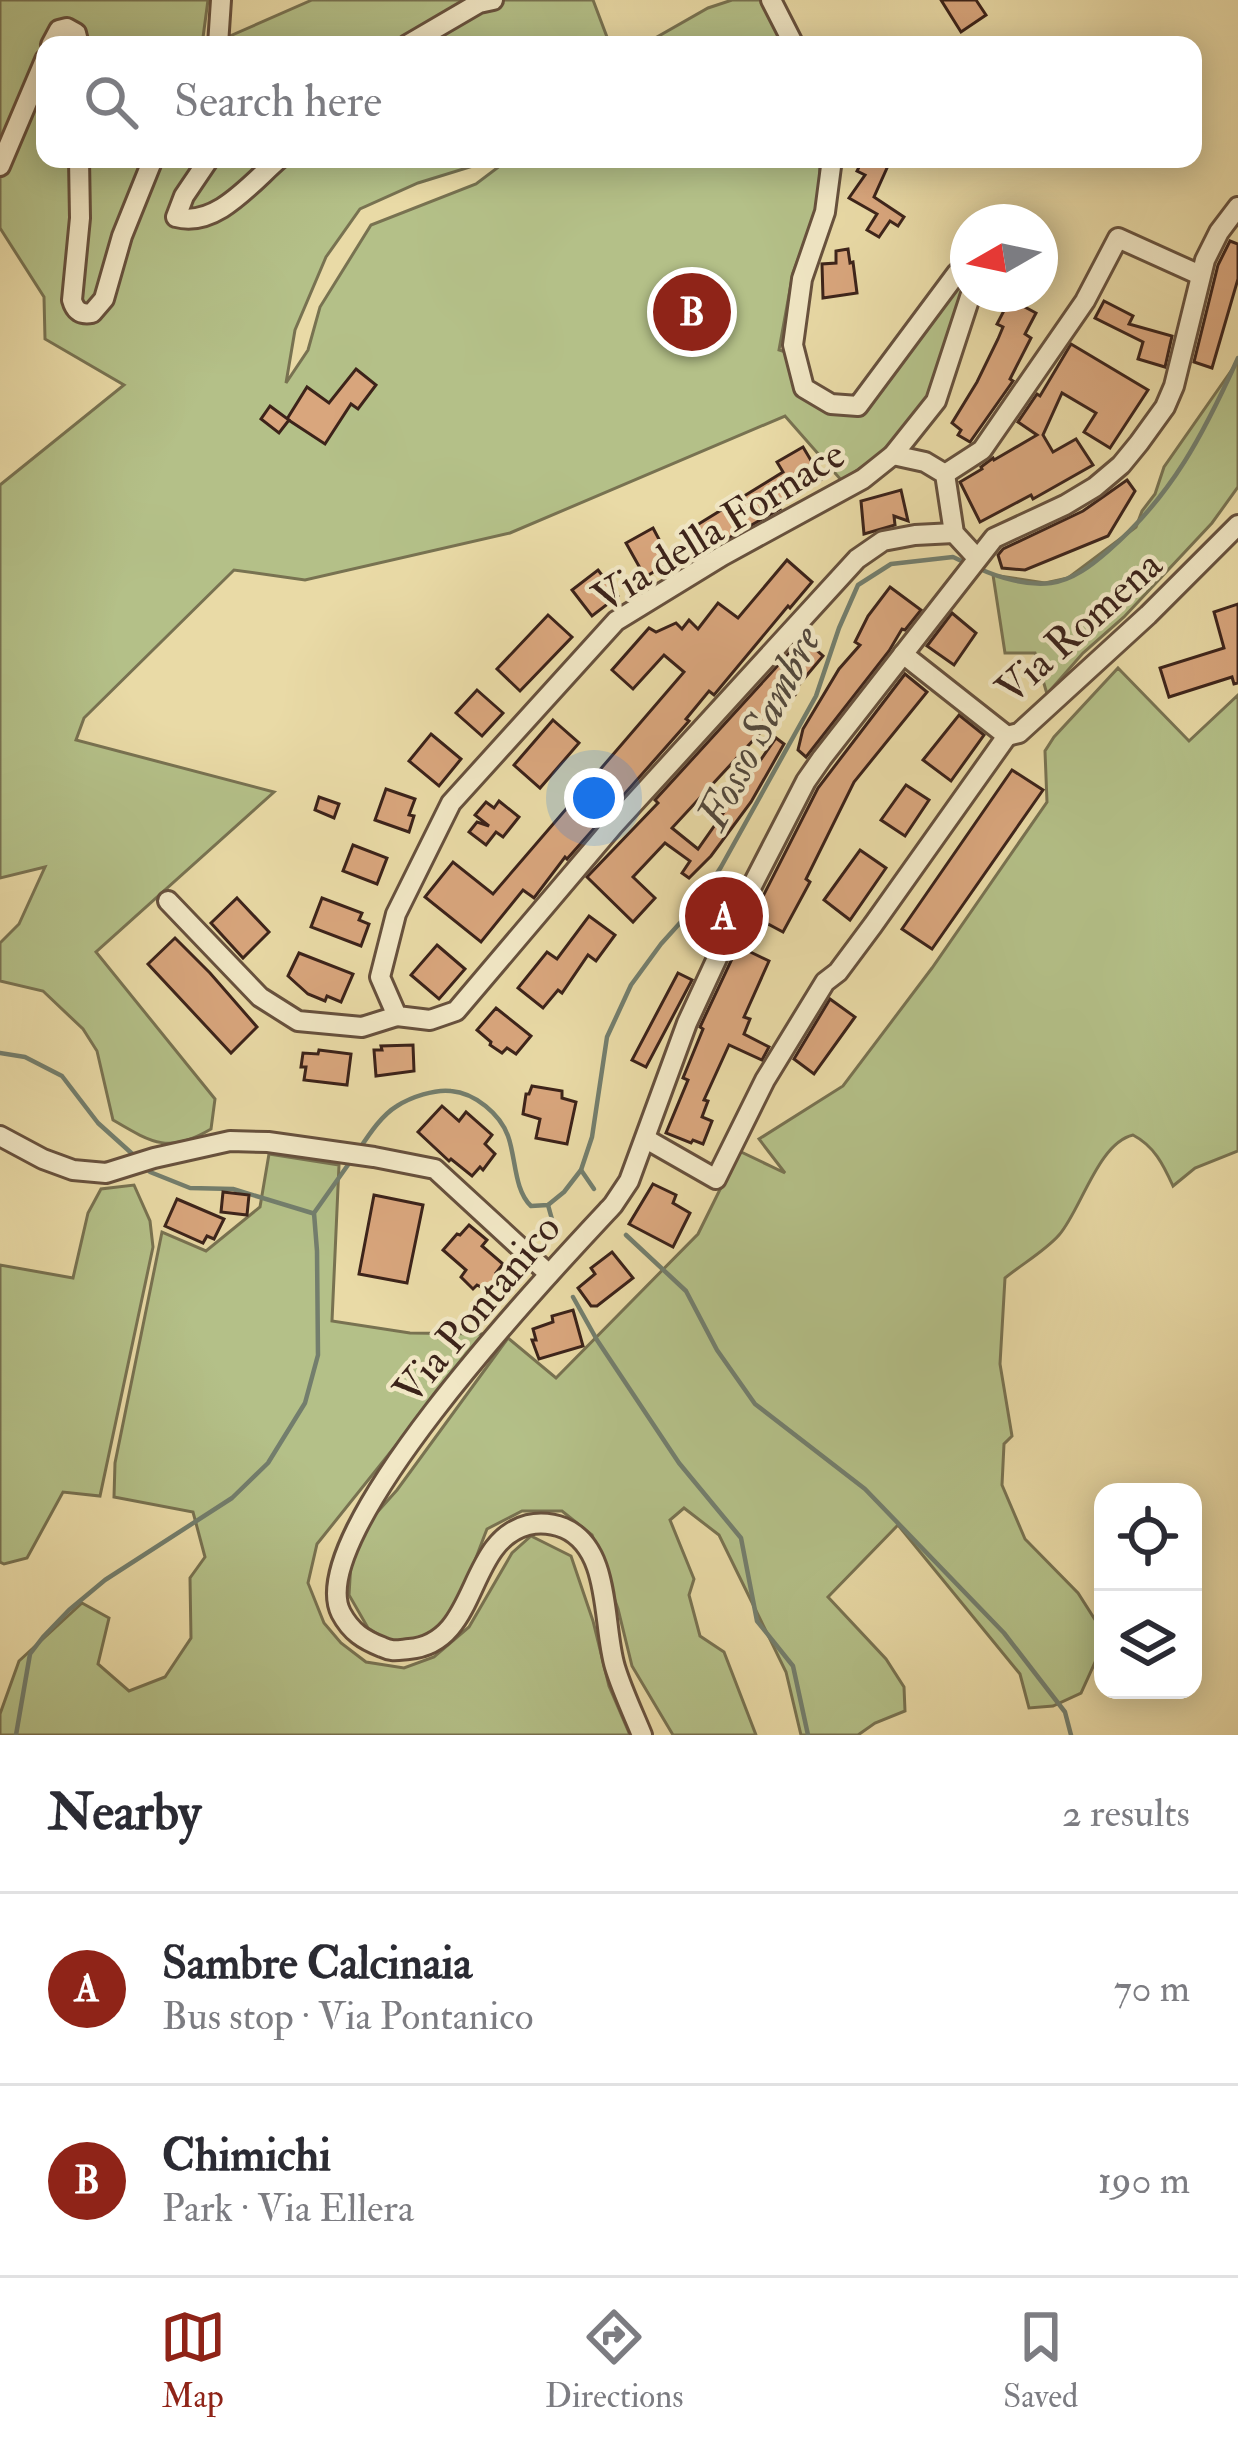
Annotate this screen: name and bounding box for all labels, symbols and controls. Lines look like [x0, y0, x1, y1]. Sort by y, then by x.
search box [36, 36, 1202, 168]
icon: search [78, 69, 144, 135]
text: Search here [174, 74, 382, 130]
north arrow [950, 204, 1058, 312]
pin: B [653, 267, 731, 357]
street label: Via della Fornace [583, 429, 855, 625]
street label: Via Romena [986, 539, 1174, 716]
water label: Fosso Sambre [684, 616, 835, 840]
your location [564, 768, 624, 828]
pin: A [685, 871, 763, 961]
street label: Via Pontanico [383, 1204, 572, 1415]
map controls [1094, 1483, 1202, 1699]
button: locate [1094, 1483, 1202, 1591]
button: layers [1094, 1591, 1202, 1699]
text: Nearby [48, 1781, 201, 1845]
text: 2 results [1062, 1789, 1190, 1838]
text: Sambre Calcinaia [162, 1936, 472, 1992]
text: A [75, 1964, 99, 2013]
text: 70 m [1114, 1964, 1190, 2013]
text: Bus stop · Via Pontanico [162, 1992, 534, 2041]
text: Chimichi [162, 2128, 331, 2184]
text: B [74, 2156, 100, 2205]
text: 190 m [1098, 2156, 1190, 2205]
text: Park · Via Ellera [162, 2184, 414, 2233]
tab: Map [160, 2304, 226, 2417]
tab: Directions [545, 2304, 684, 2417]
tab: Saved [1003, 2304, 1078, 2417]

